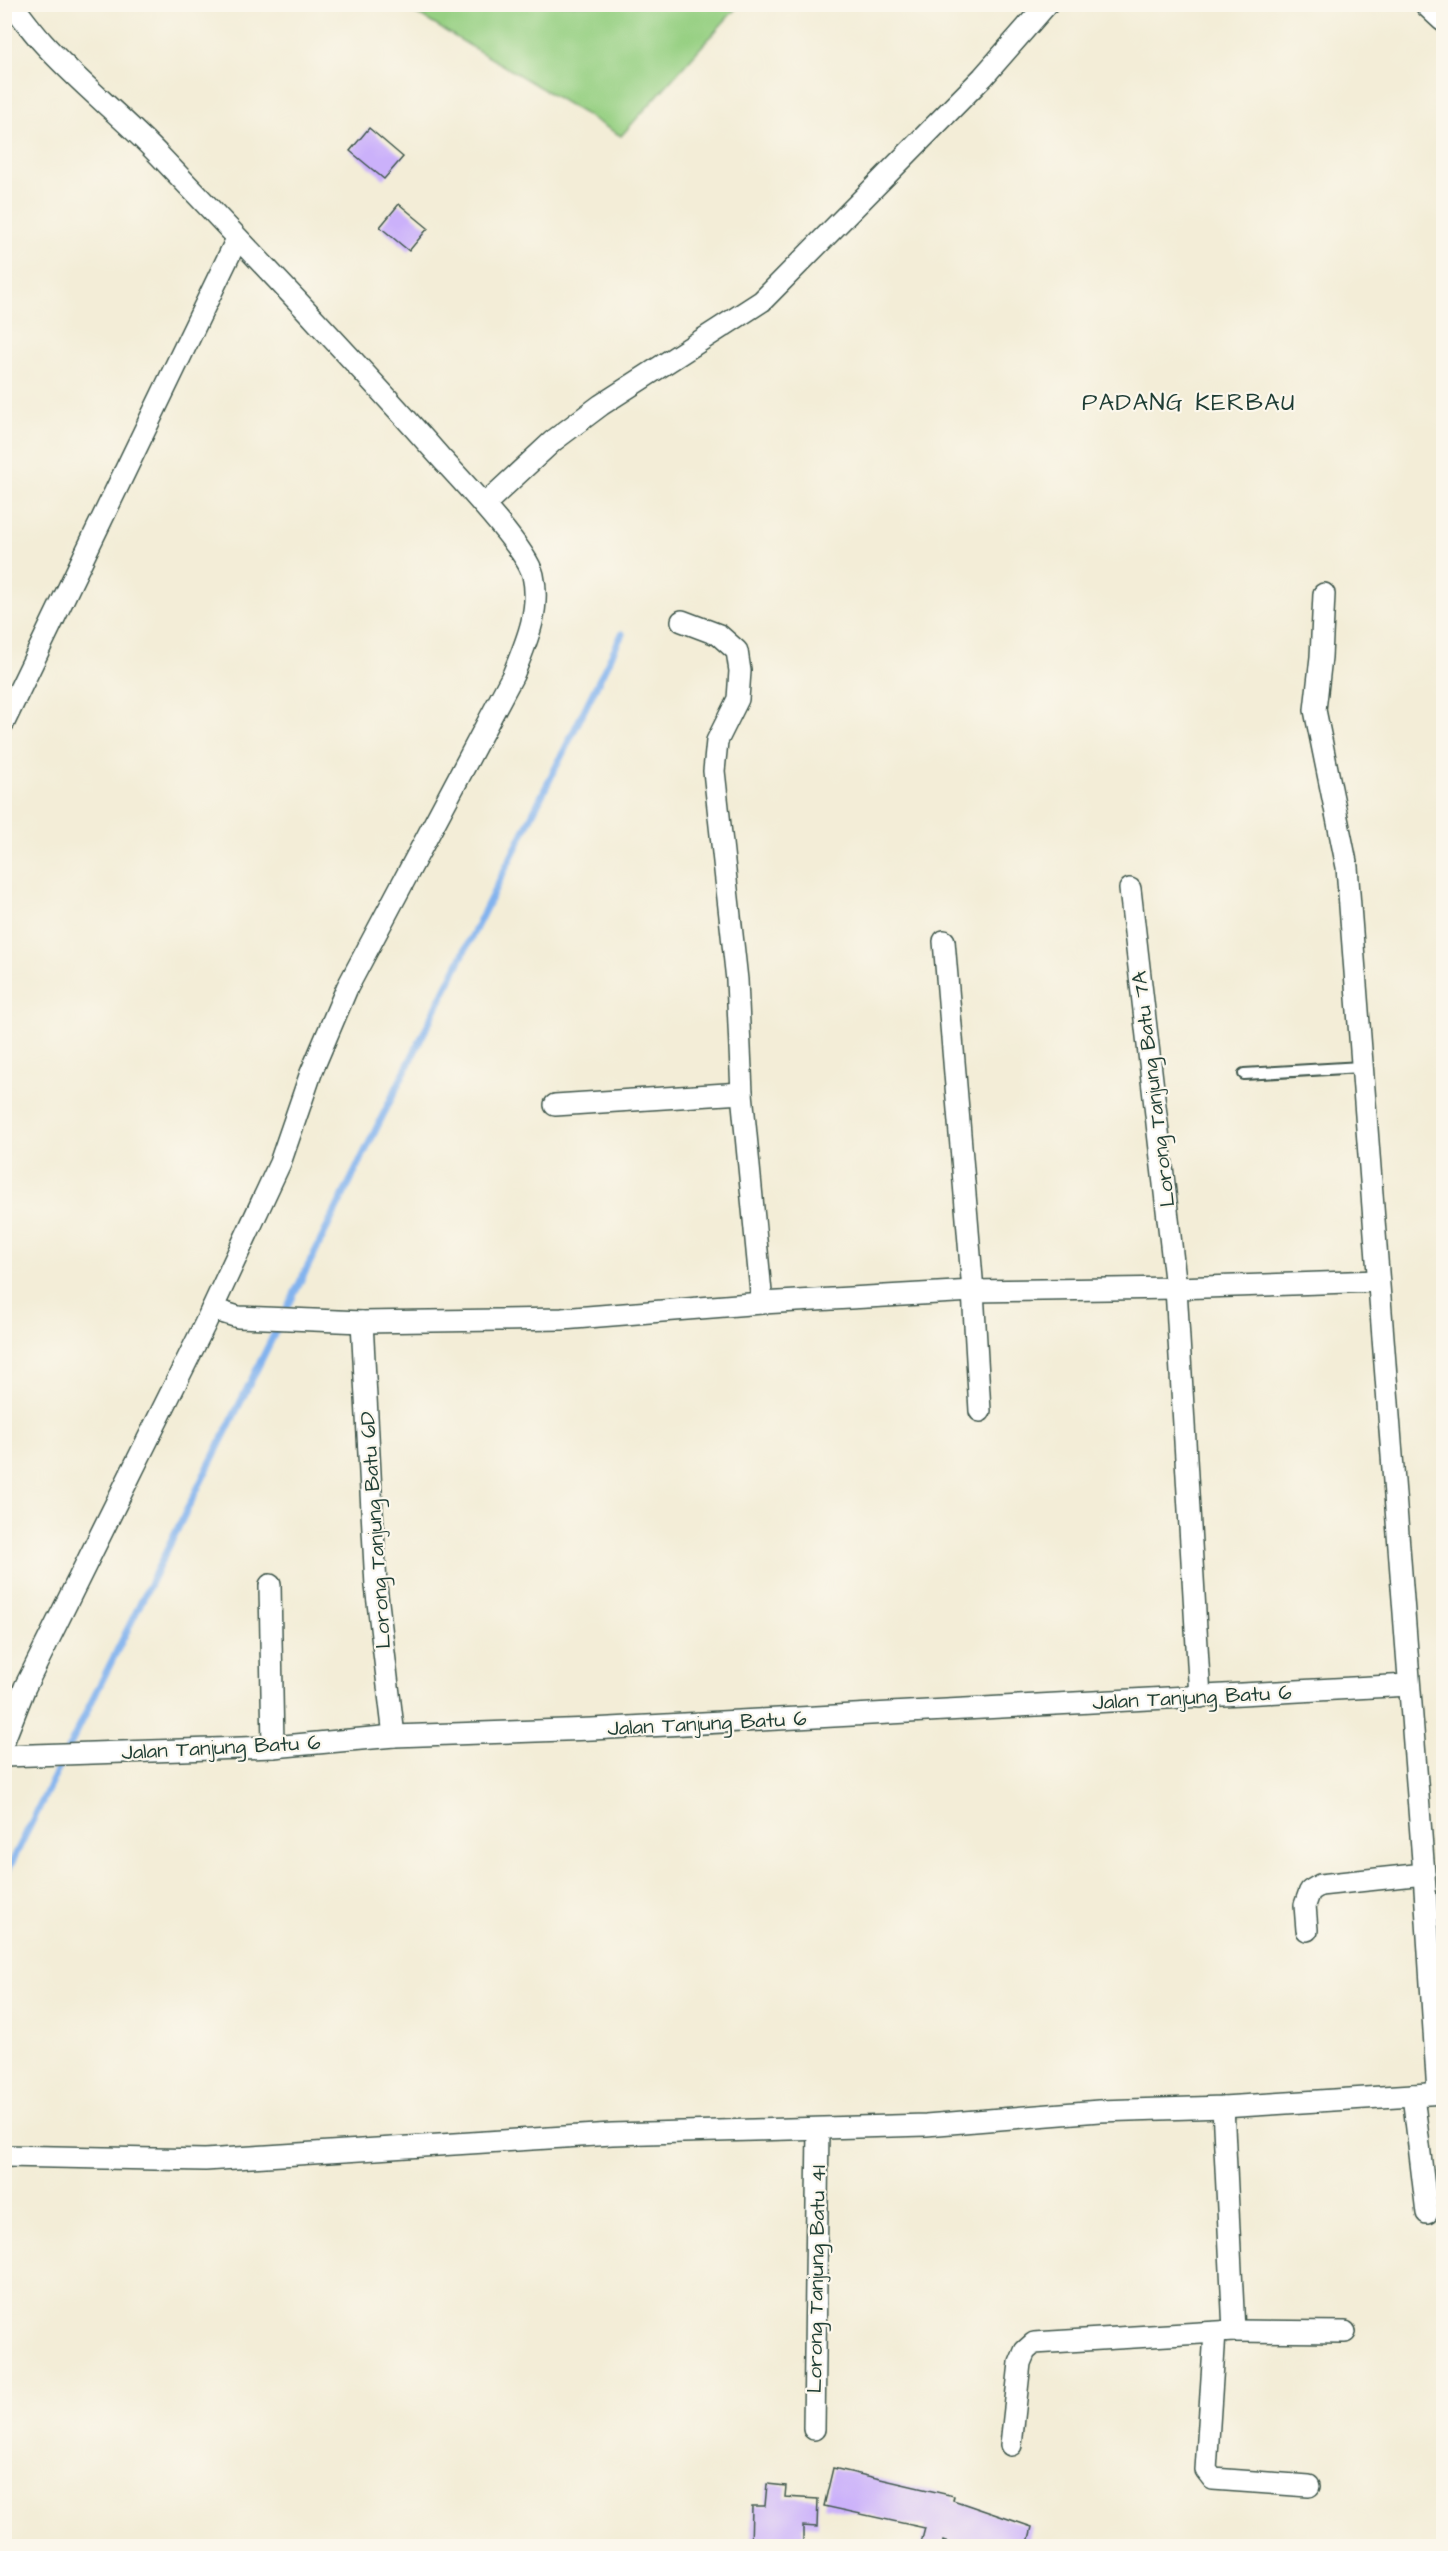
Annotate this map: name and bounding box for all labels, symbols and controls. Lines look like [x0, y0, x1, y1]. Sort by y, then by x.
district label: PADANG KERBAU [1082, 386, 1296, 420]
street label: Lorong Tanjung Batu 7A [1125, 969, 1184, 1209]
street label: Lorong Tanjung Batu 6D [353, 1410, 400, 1650]
street label: Jalan Tanjung Batu 6 [1092, 1678, 1292, 1719]
street label: Jalan Tanjung Batu 6 [607, 1704, 807, 1745]
street label: Jalan Tanjung Batu 6 [121, 1728, 321, 1769]
street label: Lorong Tanjung Batu 4I [800, 2164, 835, 2394]

